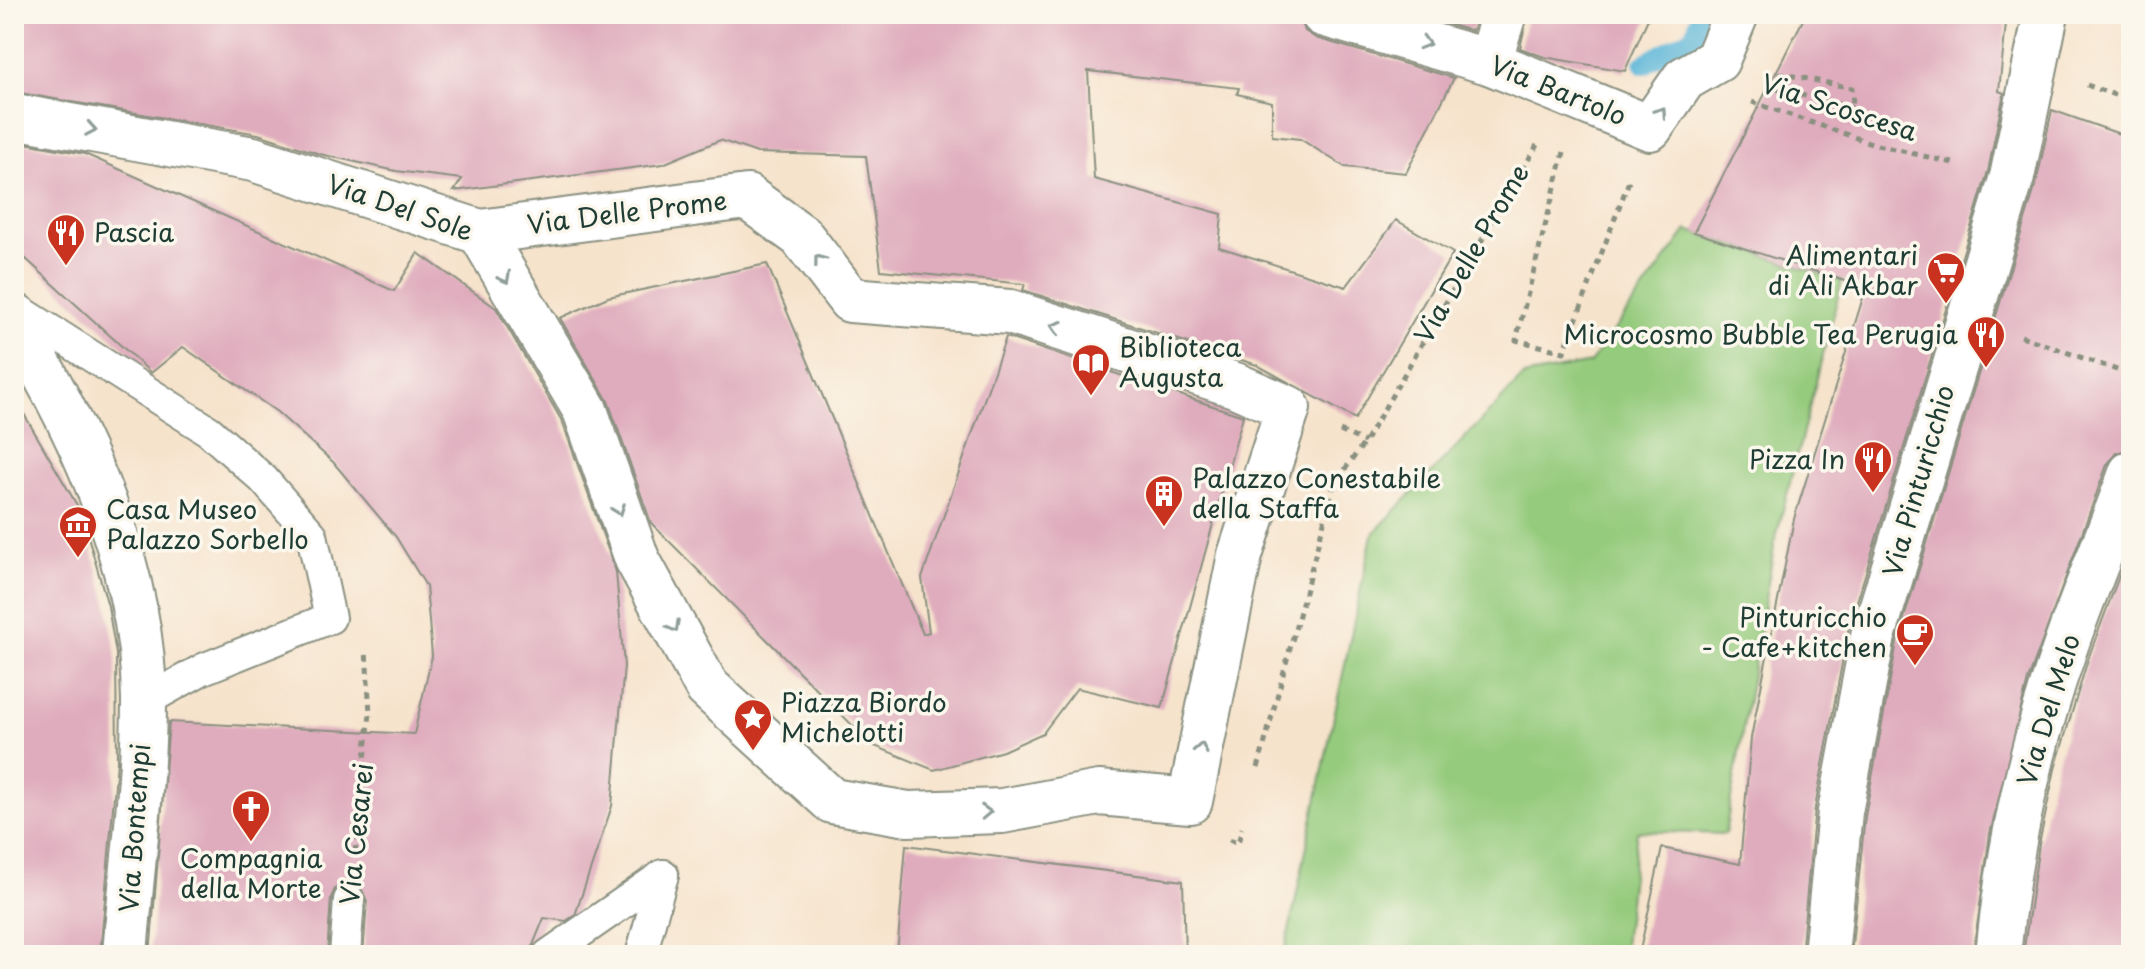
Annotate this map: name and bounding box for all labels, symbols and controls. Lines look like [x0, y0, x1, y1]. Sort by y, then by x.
one-way arrow [1418, 34, 1432, 50]
street label: Via Bartolo [1485, 45, 1633, 135]
street label: Via Scoscesa [1756, 63, 1923, 150]
one-way arrow [1651, 106, 1666, 120]
one-way arrow [84, 120, 98, 137]
street label: Via Delle Prome [1404, 156, 1538, 350]
street label: Via Del Sole [322, 163, 479, 250]
street label: Via Delle Prome [525, 180, 729, 243]
restaurant icon: Pascia [45, 212, 87, 267]
place label: Pascia [94, 212, 174, 251]
place label: Alimentari di Ali Akbar [1768, 235, 1918, 304]
supermarket icon: Alimentari di Ali Akbar [1925, 250, 1967, 305]
one-way arrow [815, 254, 829, 269]
one-way arrow [495, 269, 511, 284]
place label: Microcosmo Bubble Tea Perugia [1564, 314, 1958, 353]
restaurant icon: Microcosmo Bubble Tea Perugia [1965, 314, 2007, 369]
one-way arrow [1050, 320, 1064, 336]
place label: Biblioteca Augusta [1119, 327, 1242, 396]
library icon: Biblioteca Augusta [1070, 342, 1112, 397]
street label: Via Pinturicchio [1872, 380, 1964, 581]
place label: Pizza In [1749, 439, 1845, 478]
restaurant icon: Pizza In [1852, 439, 1894, 494]
place label: Palazzo Conestabile della Staffa [1192, 458, 1441, 527]
building icon: Palazzo Conestabile della Staffa [1143, 473, 1185, 528]
place label: Casa Museo Palazzo Sorbello [106, 489, 309, 558]
one-way arrow [609, 502, 626, 516]
museum icon: Casa Museo Palazzo Sorbello [57, 504, 99, 559]
place label: Pinturicchio - Cafe+kitchen [1701, 597, 1887, 666]
cafe icon: Pinturicchio - Cafe+kitchen [1894, 612, 1936, 667]
one-way arrow [665, 619, 680, 633]
street label: Via Del Melo [2006, 629, 2089, 790]
place label: Piazza Biordo Michelotti [781, 682, 947, 751]
place icon: Piazza Biordo Michelotti [732, 697, 774, 752]
one-way arrow [1191, 741, 1208, 754]
street label: Via Bontempi [108, 742, 159, 914]
street label: Via Cesarei [329, 761, 382, 907]
church icon: Compagnia della Morte [230, 788, 272, 843]
one-way arrow [980, 803, 993, 820]
place label: Compagnia della Morte [180, 838, 322, 907]

